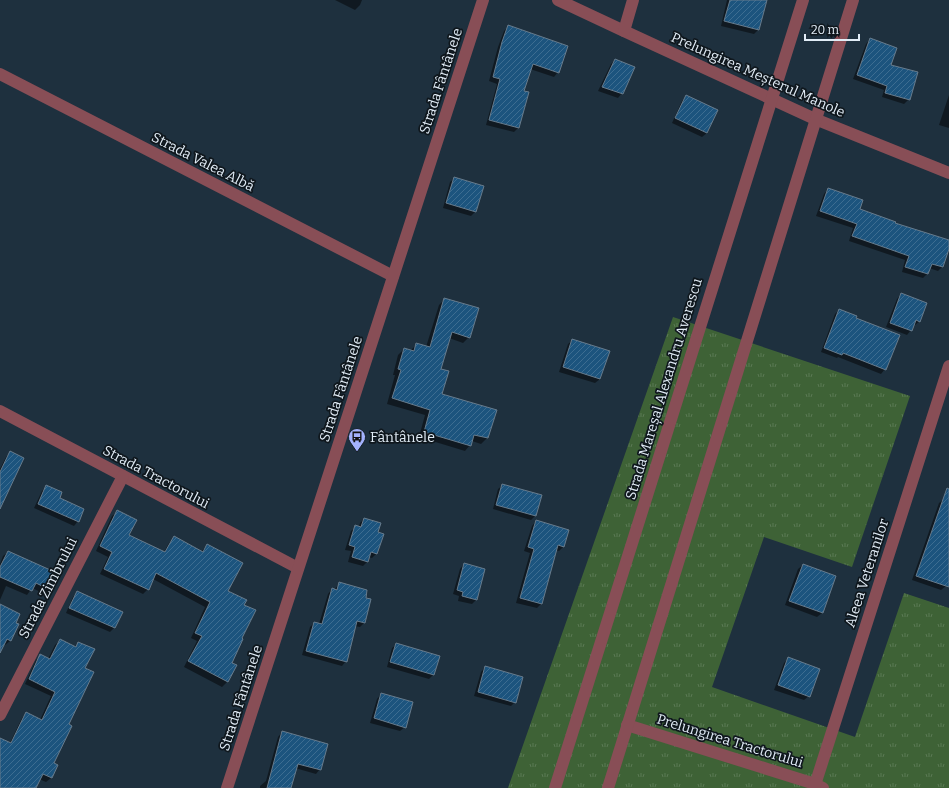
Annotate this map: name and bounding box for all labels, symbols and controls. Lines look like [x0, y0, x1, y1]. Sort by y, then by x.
scale bar [805, 16, 859, 42]
text: 20 m [811, 23, 840, 37]
street label: Strada Fântânele [416, 26, 466, 136]
street label: Prelungirea Meșterul Manole [668, 29, 848, 122]
street label: Strada Valea Albă [149, 129, 258, 195]
street label: Strada Mareșal Alexandru Averescu [622, 276, 707, 502]
street label: Strada Fântânele [316, 334, 366, 444]
bus stop icon: Fântânele [347, 427, 367, 452]
place label: Fântânele [370, 429, 435, 446]
street label: Strada Tractorului [100, 442, 212, 512]
street label: Aleea Veteranilor [841, 517, 893, 629]
street label: Strada Zimbrului [15, 535, 81, 641]
street label: Strada Fântânele [216, 643, 266, 753]
street label: Prelungirea Tractorului [655, 711, 805, 771]

